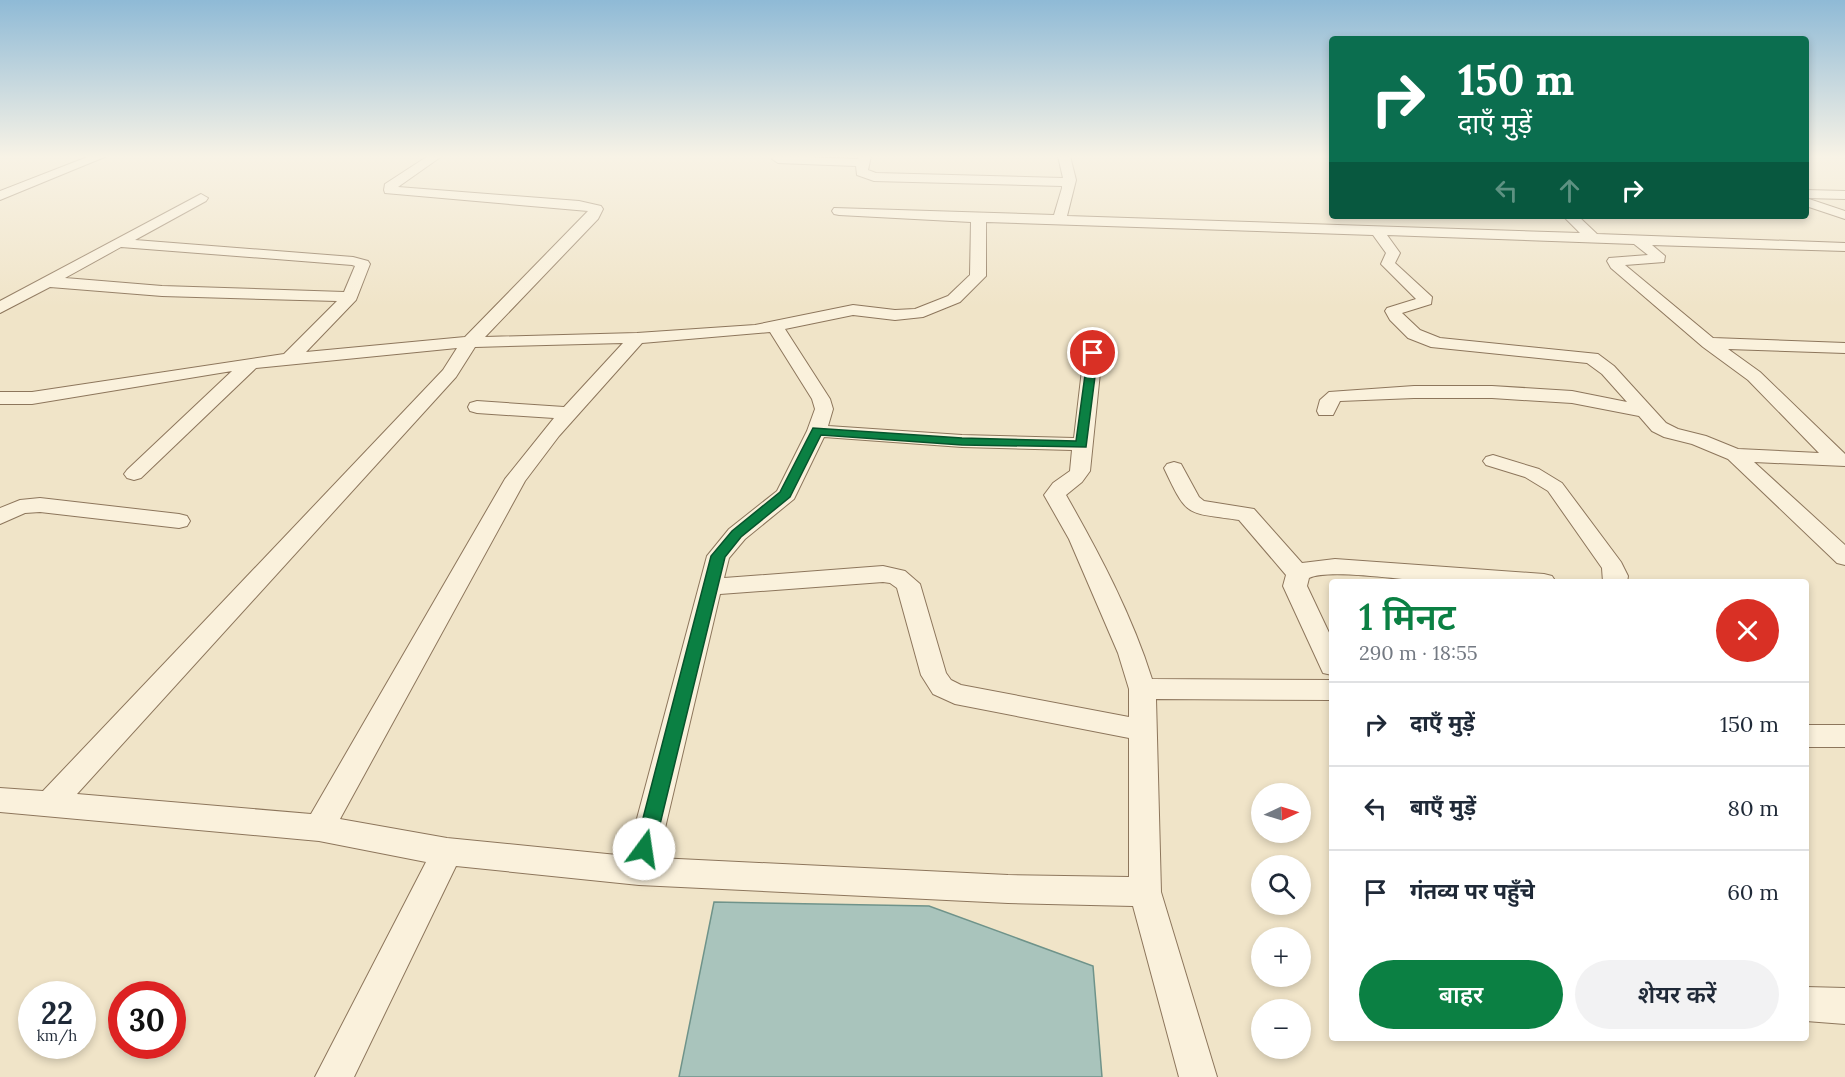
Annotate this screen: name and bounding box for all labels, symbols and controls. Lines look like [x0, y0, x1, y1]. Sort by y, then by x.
text: 150 m [1458, 53, 1574, 107]
icon: right [1359, 60, 1437, 138]
text: दाएँ मुड़ें [1458, 106, 1532, 140]
icon: left [1490, 174, 1523, 207]
icon: ahead [1553, 174, 1586, 207]
icon: right [1616, 174, 1649, 207]
pin [1067, 327, 1118, 378]
icon: arrive [1076, 336, 1109, 369]
text: 1 मिनट [1359, 594, 1456, 640]
button: close [1716, 599, 1779, 662]
text: 290 m · 18:55 [1359, 640, 1478, 665]
icon: right [1359, 708, 1392, 741]
text: दाएँ मुड़ें [1410, 709, 1475, 737]
text: 150 m [1720, 710, 1779, 738]
north arrow [1251, 783, 1311, 843]
map controls [1251, 783, 1311, 1059]
icon: left [1359, 792, 1392, 825]
text: बाएँ मुड़ें [1410, 793, 1476, 821]
text: 80 m [1728, 794, 1779, 822]
position arrow [612, 817, 676, 881]
button: search [1251, 855, 1311, 915]
icon: arrive [1359, 876, 1392, 909]
text: गंतव्य पर पहुँचे [1410, 877, 1535, 905]
text: 60 m [1727, 878, 1779, 906]
button: + [1251, 927, 1311, 987]
button: बाहर [1359, 960, 1563, 1029]
button: शेयर करें [1575, 960, 1779, 1029]
speed limit sign: 30 [108, 981, 186, 1059]
text: 22 [41, 994, 73, 1032]
button: − [1251, 999, 1311, 1059]
text: km/h [37, 1026, 77, 1045]

